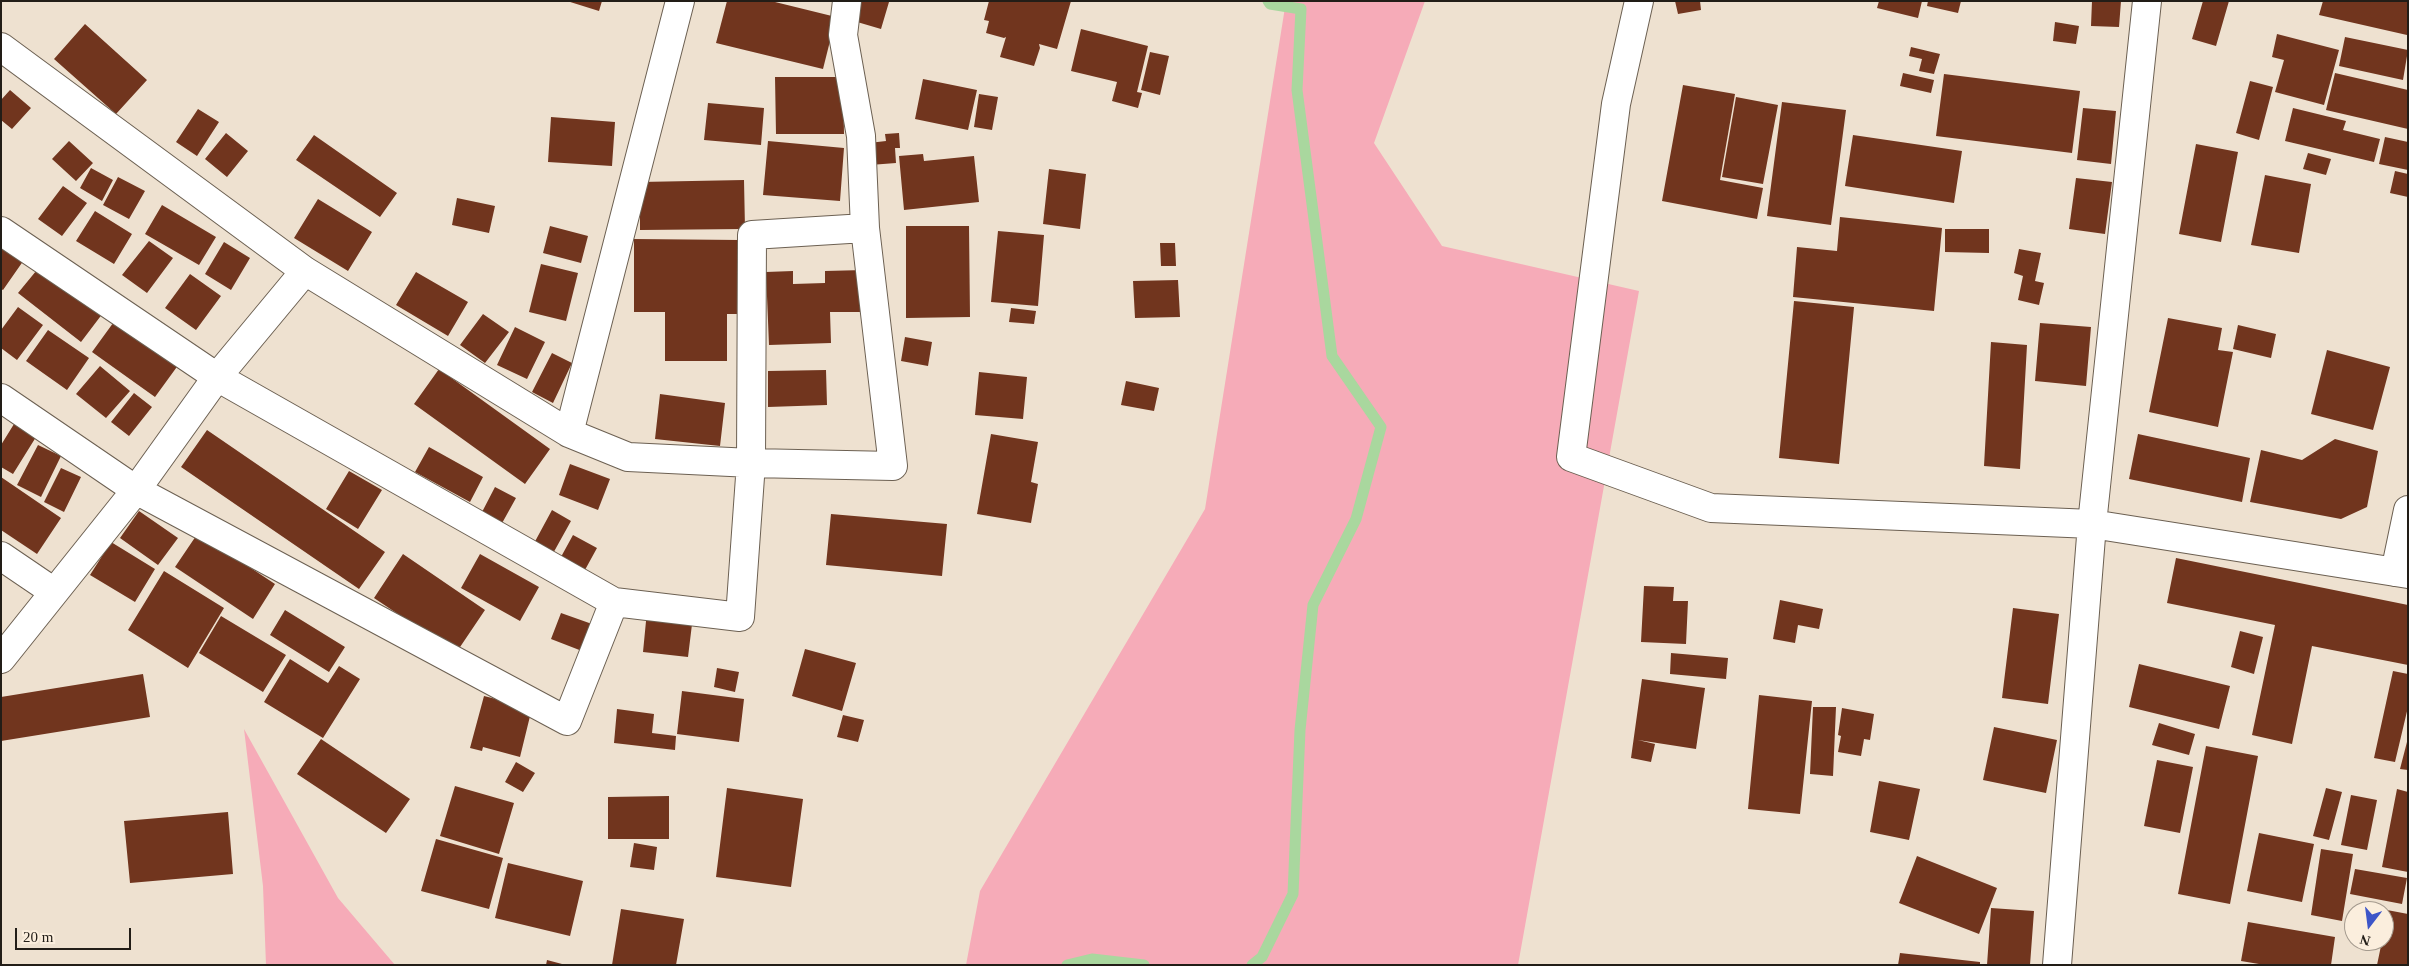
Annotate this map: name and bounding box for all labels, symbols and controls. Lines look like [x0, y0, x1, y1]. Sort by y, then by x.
north arrow [2344, 901, 2394, 951]
scale bar [18, 918, 134, 950]
text: 20 m [23, 929, 53, 945]
text: N [2358, 931, 2372, 949]

